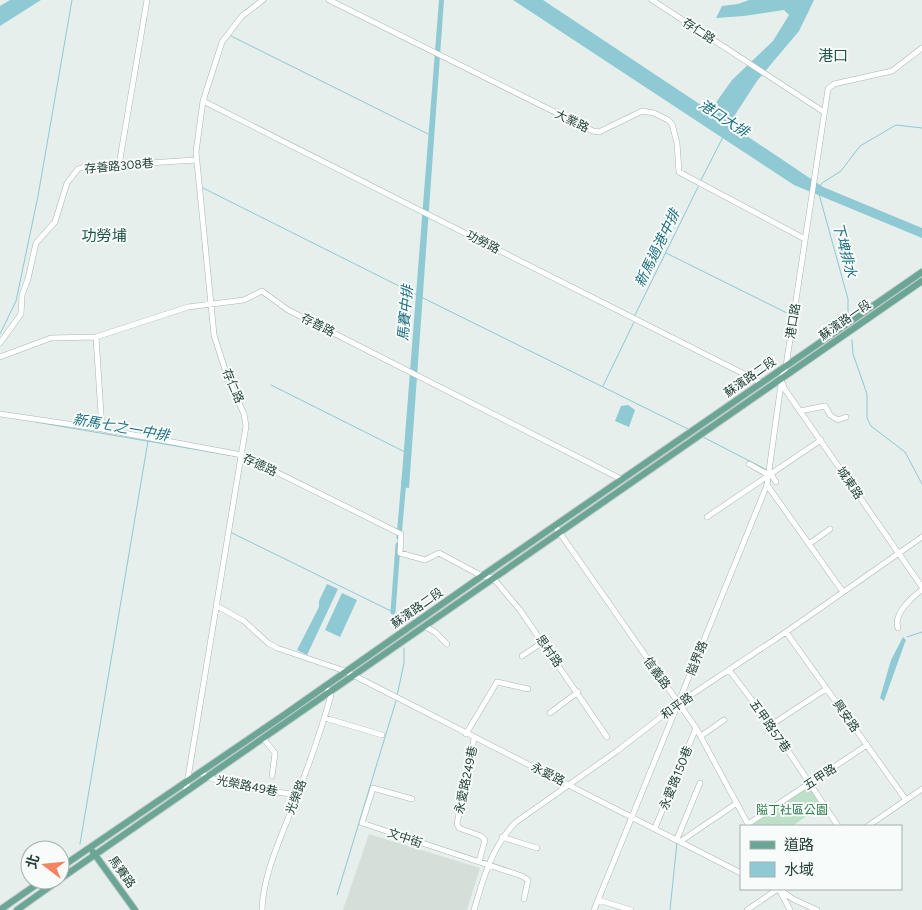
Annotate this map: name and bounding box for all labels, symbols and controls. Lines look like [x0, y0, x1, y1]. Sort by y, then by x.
street label: 存仁路 [680, 15, 718, 47]
district label: 港口 [818, 47, 848, 65]
water label: 港口大排 [696, 96, 754, 142]
street label: 大業路 [553, 107, 591, 135]
street label: 存善路308巷 [84, 156, 154, 176]
water label: 新馬過港中排 [631, 205, 684, 290]
water label: 下埤排水 [829, 221, 860, 280]
district label: 功勞埔 [81, 227, 127, 245]
street label: 功勞路 [464, 228, 502, 256]
water label: 馬賽中排 [395, 282, 417, 342]
street label: 蘇濱路一段 [816, 297, 874, 343]
street label: 港口路 [783, 302, 803, 340]
street label: 存善路 [299, 311, 337, 339]
street label: 蘇濱路二段 [721, 354, 779, 400]
street label: 存仁路 [220, 367, 246, 405]
water label: 新馬七之一中排 [71, 411, 173, 445]
street label: 存德路 [241, 451, 279, 479]
street label: 城東路 [834, 464, 866, 502]
street label: 蘇濱路二段 [388, 585, 446, 631]
street label: 思村路 [533, 632, 565, 670]
street label: 隘界路 [684, 639, 710, 677]
street label: 信義路 [641, 654, 673, 692]
street label: 和平路 [658, 690, 696, 722]
street label: 五甲路57巷 [747, 697, 793, 755]
street label: 興安路 [830, 697, 862, 735]
street label: 永愛路150巷 [657, 744, 695, 812]
street label: 永愛路249巷 [452, 745, 480, 815]
street label: 永愛路 [529, 760, 567, 788]
street label: 五甲路 [801, 761, 839, 793]
street label: 光榮路49巷 [215, 773, 279, 799]
street label: 光榮路 [283, 778, 309, 816]
park label: 隘丁社區公園 [756, 803, 828, 817]
legend [740, 825, 902, 890]
street label: 文中街 [386, 826, 424, 850]
text: 道路 [784, 836, 814, 854]
north arrow [20, 840, 70, 890]
text: 北 [23, 852, 43, 871]
street label: 馬賽路 [106, 853, 138, 891]
text: 水域 [784, 861, 814, 879]

